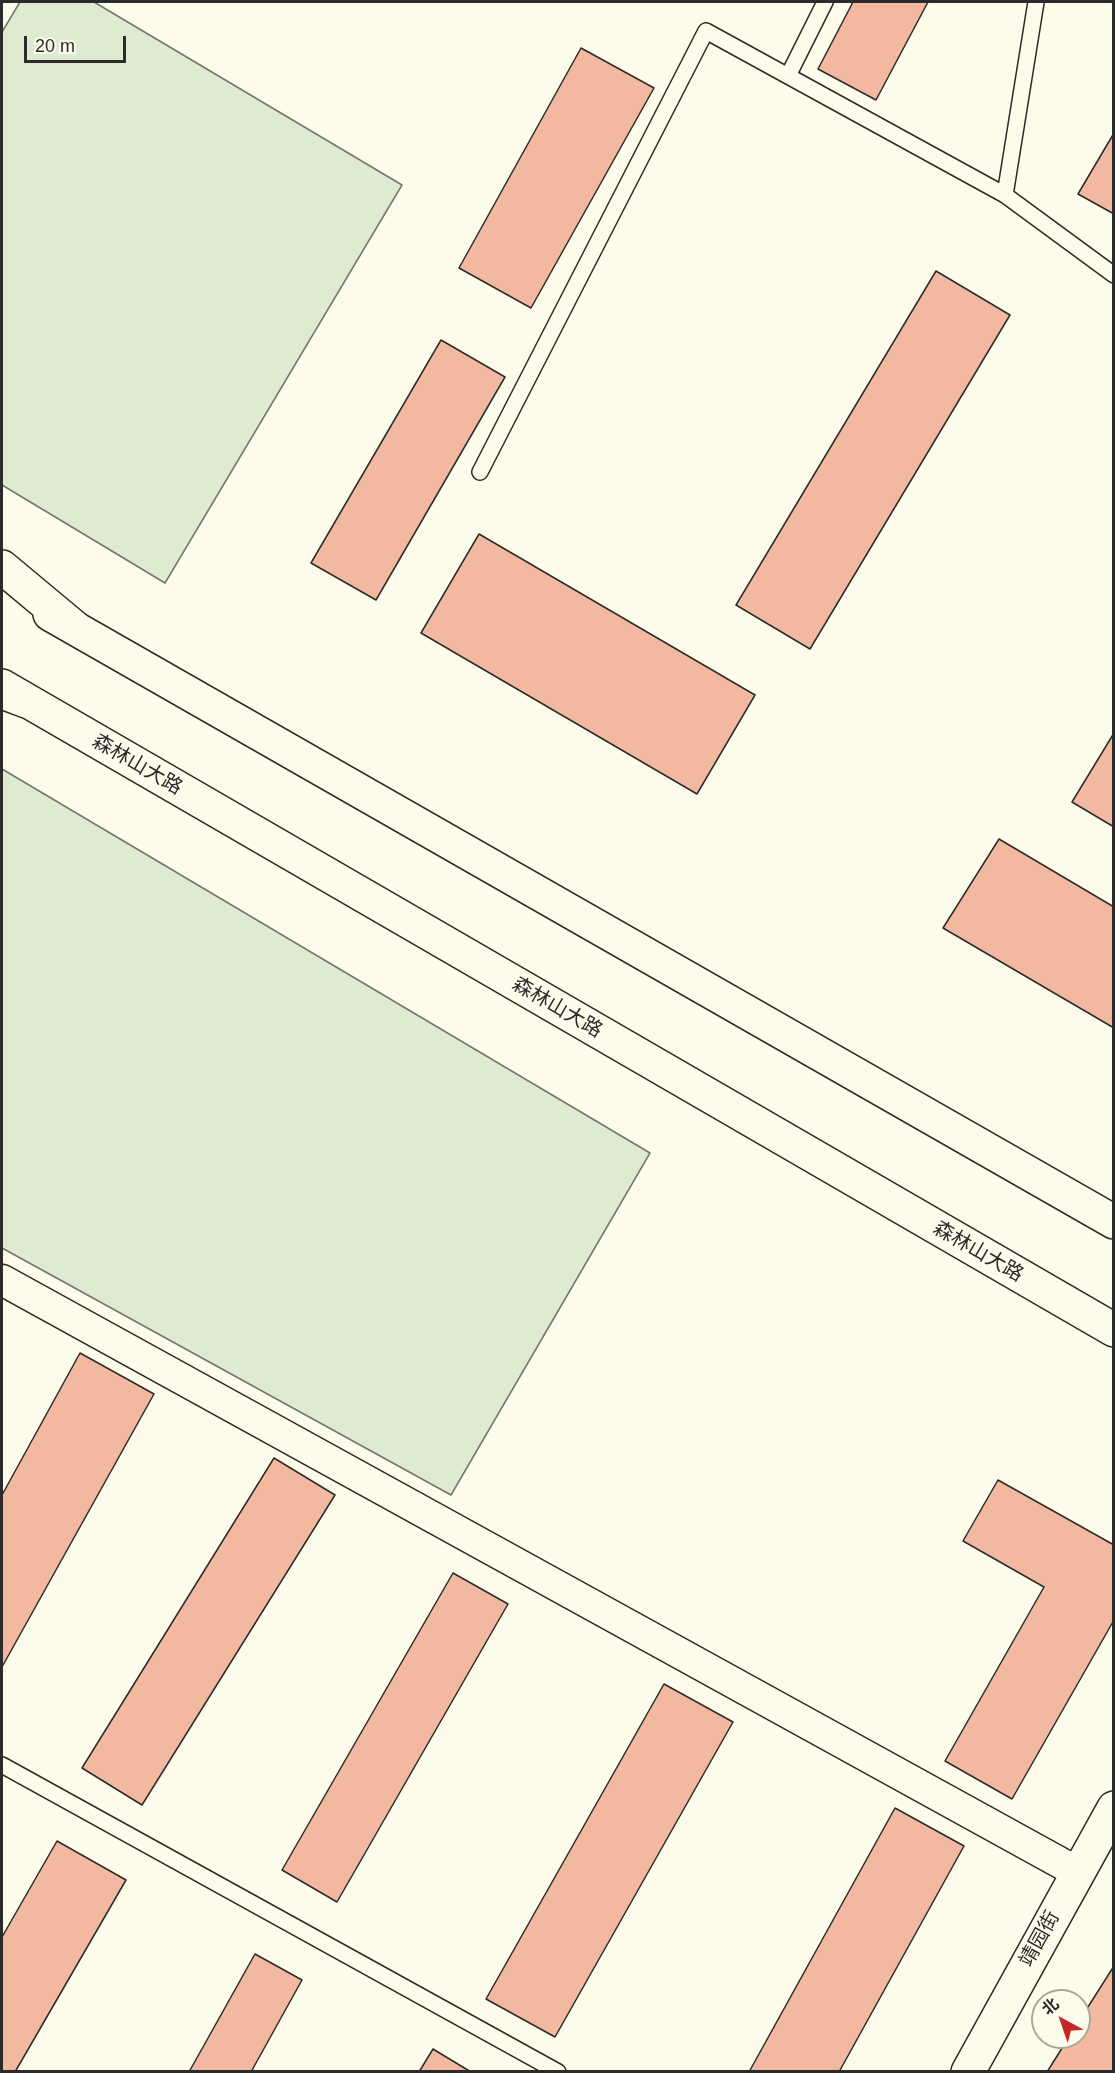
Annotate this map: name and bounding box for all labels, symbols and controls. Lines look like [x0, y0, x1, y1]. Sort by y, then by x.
scale bar [27, 24, 129, 62]
text: 20 m [35, 36, 75, 56]
street label: 森林山大路 [88, 730, 186, 800]
street label: 森林山大路 [508, 973, 606, 1043]
street label: 森林山大路 [929, 1217, 1027, 1287]
street label: 靖园街 [1015, 1907, 1065, 1971]
north arrow [1031, 1989, 1091, 2049]
text: 北 [1039, 1995, 1062, 2018]

